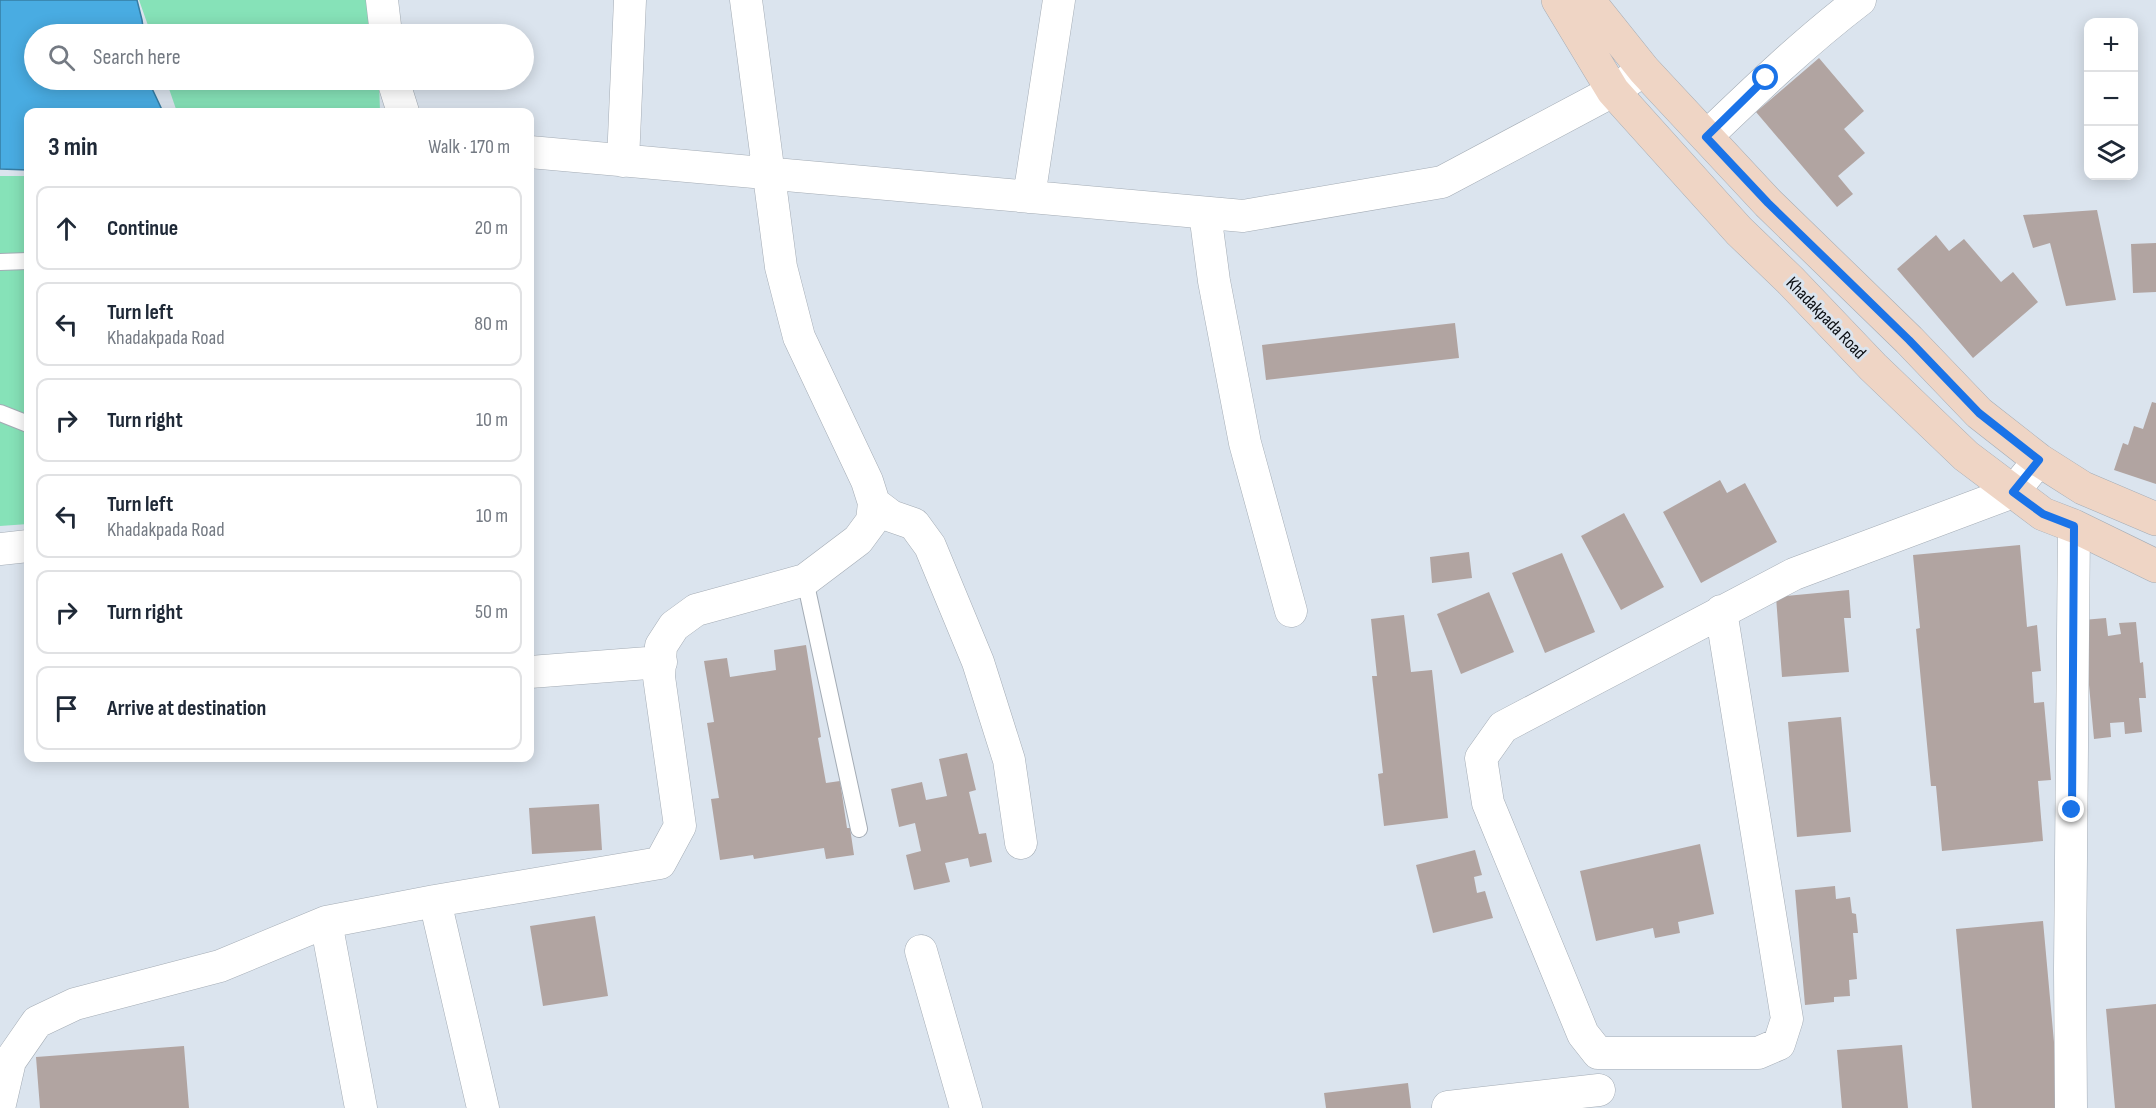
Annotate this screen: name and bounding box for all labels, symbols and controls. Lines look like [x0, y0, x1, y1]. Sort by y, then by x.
map controls [2084, 18, 2138, 180]
button: + [2084, 18, 2138, 72]
search box [24, 24, 534, 90]
icon: search [45, 41, 78, 74]
text: Search here [93, 44, 180, 71]
route start [1752, 64, 1778, 90]
button: − [2084, 72, 2138, 126]
button: layers [2084, 126, 2138, 180]
text: 3 min [48, 132, 98, 163]
text: Walk · 170 m [428, 135, 510, 159]
icon: ahead [50, 212, 83, 245]
text: Continue [107, 215, 178, 242]
text: 20 m [475, 216, 508, 240]
street label: Khadakpada Road [1782, 273, 1870, 363]
text: Turn left [107, 299, 173, 326]
icon: left [50, 308, 83, 341]
text: 80 m [474, 312, 508, 336]
text: Khadakpada Road [107, 326, 225, 350]
icon: right [50, 404, 83, 437]
text: Turn right [107, 407, 183, 434]
text: 10 m [476, 408, 508, 432]
text: Turn left [107, 491, 173, 518]
icon: left [50, 500, 83, 533]
text: 10 m [476, 504, 508, 528]
text: Khadakpada Road [107, 518, 225, 542]
icon: right [50, 596, 83, 629]
text: Turn right [107, 599, 183, 626]
text: 50 m [475, 600, 508, 624]
icon: arrive [50, 692, 83, 725]
text: Arrive at destination [107, 695, 266, 722]
route end [2058, 796, 2084, 822]

